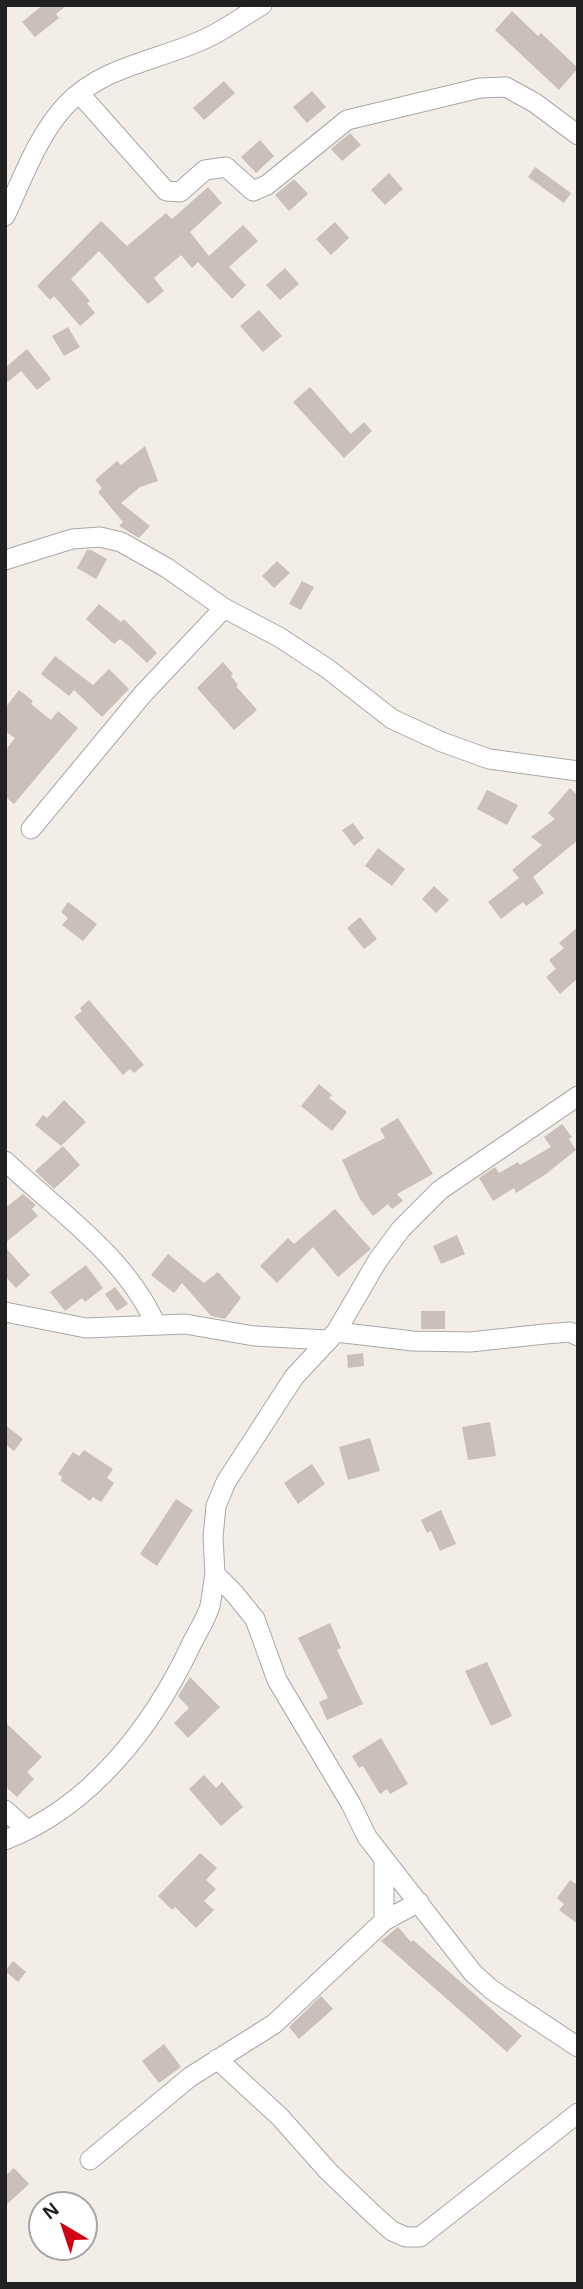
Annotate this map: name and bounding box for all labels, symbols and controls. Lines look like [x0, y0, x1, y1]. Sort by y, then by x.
north arrow [28, 2191, 98, 2261]
text: N [39, 2198, 63, 2223]

